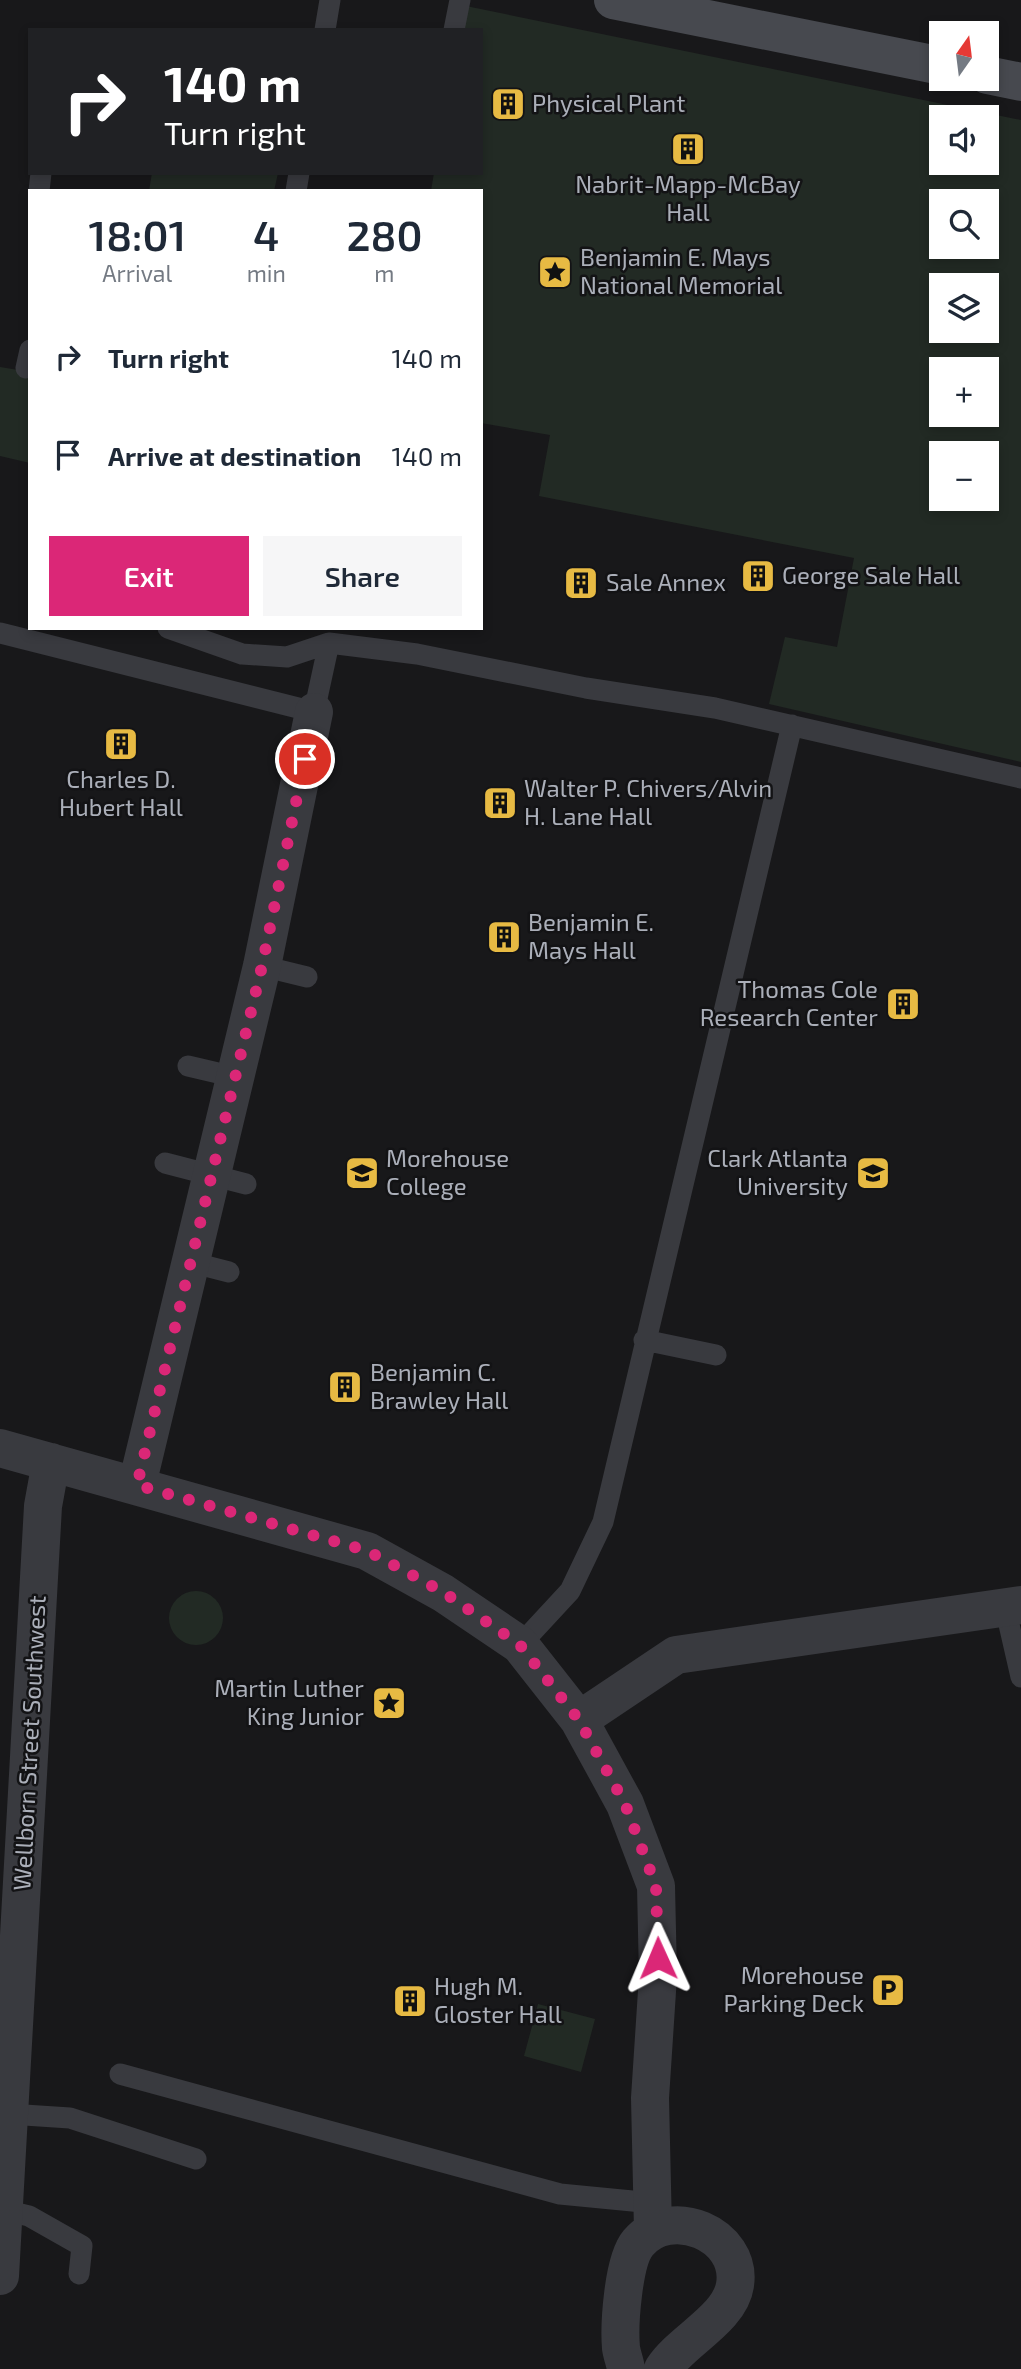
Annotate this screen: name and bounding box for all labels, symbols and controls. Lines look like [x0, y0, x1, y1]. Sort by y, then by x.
north arrow [929, 21, 999, 91]
map controls [929, 21, 999, 511]
text: 140 m [164, 53, 301, 112]
icon: right [49, 56, 140, 147]
building icon: Physical Plant [489, 85, 527, 123]
place label: Physical Plant [532, 88, 685, 117]
button: sound [929, 105, 999, 175]
text: Turn right [164, 113, 306, 151]
building icon: Nabrit-Mapp-McBay Hall [669, 130, 707, 168]
place label: Nabrit-Mapp-McBay Hall [575, 169, 801, 226]
button: search [929, 189, 999, 259]
text: 18:01 [89, 209, 186, 259]
text: 4 [253, 209, 279, 259]
text: 280 [346, 209, 422, 259]
place label: Benjamin E. Mays National Memorial [580, 242, 782, 299]
place icon: Benjamin E. Mays National Memorial [536, 253, 574, 291]
text: Arrival [102, 259, 172, 287]
text: min [247, 259, 286, 287]
text: m [374, 259, 395, 287]
button: layers [929, 273, 999, 343]
icon: right [49, 338, 87, 376]
text: Turn right [108, 342, 229, 373]
text: 140 m [391, 342, 462, 373]
button: + [929, 357, 999, 427]
icon: arrive [49, 436, 87, 474]
text: Arrive at destination [108, 440, 361, 471]
text: 140 m [391, 440, 462, 471]
button: − [929, 441, 999, 511]
button: Exit [49, 536, 249, 616]
button: Share [263, 536, 462, 616]
building icon: George Sale Hall [739, 557, 777, 595]
place label: George Sale Hall [782, 560, 960, 589]
building icon: Sale Annex [562, 564, 600, 602]
place label: Sale Annex [606, 567, 726, 596]
building icon: Charles D. Hubert Hall [102, 725, 140, 763]
pin [275, 729, 335, 789]
icon: arrive [286, 740, 324, 778]
place label: Charles D. Hubert Hall [59, 764, 183, 821]
place label: Walter P. Chivers/Alvin H. Lane Hall [524, 773, 772, 830]
building icon: Walter P. Chivers/Alvin H. Lane Hall [481, 784, 519, 822]
place label: Benjamin E. Mays Hall [528, 907, 654, 964]
building icon: Benjamin E. Mays Hall [485, 918, 523, 956]
place label: Thomas Cole Research Center [700, 974, 878, 1031]
building icon: Thomas Cole Research Center [884, 985, 922, 1023]
place label: Morehouse College [386, 1143, 509, 1200]
place label: Clark Atlanta University [707, 1143, 848, 1200]
school or university icon: Morehouse College [343, 1154, 381, 1192]
school or university icon: Clark Atlanta University [854, 1154, 892, 1192]
place label: Benjamin C. Brawley Hall [370, 1357, 508, 1414]
building icon: Benjamin C. Brawley Hall [326, 1368, 364, 1406]
street label: Wellborn Street Southwest [6, 1595, 51, 1891]
place label: Martin Luther King Junior [214, 1673, 364, 1730]
place icon: Martin Luther King Junior [370, 1684, 408, 1722]
position arrow [621, 1921, 695, 1995]
place label: Morehouse Parking Deck [724, 1960, 864, 2017]
place label: Hugh M. Gloster Hall [434, 1971, 562, 2028]
parking icon: Morehouse Parking Deck [869, 1971, 907, 2009]
building icon: Hugh M. Gloster Hall [391, 1982, 429, 2020]

